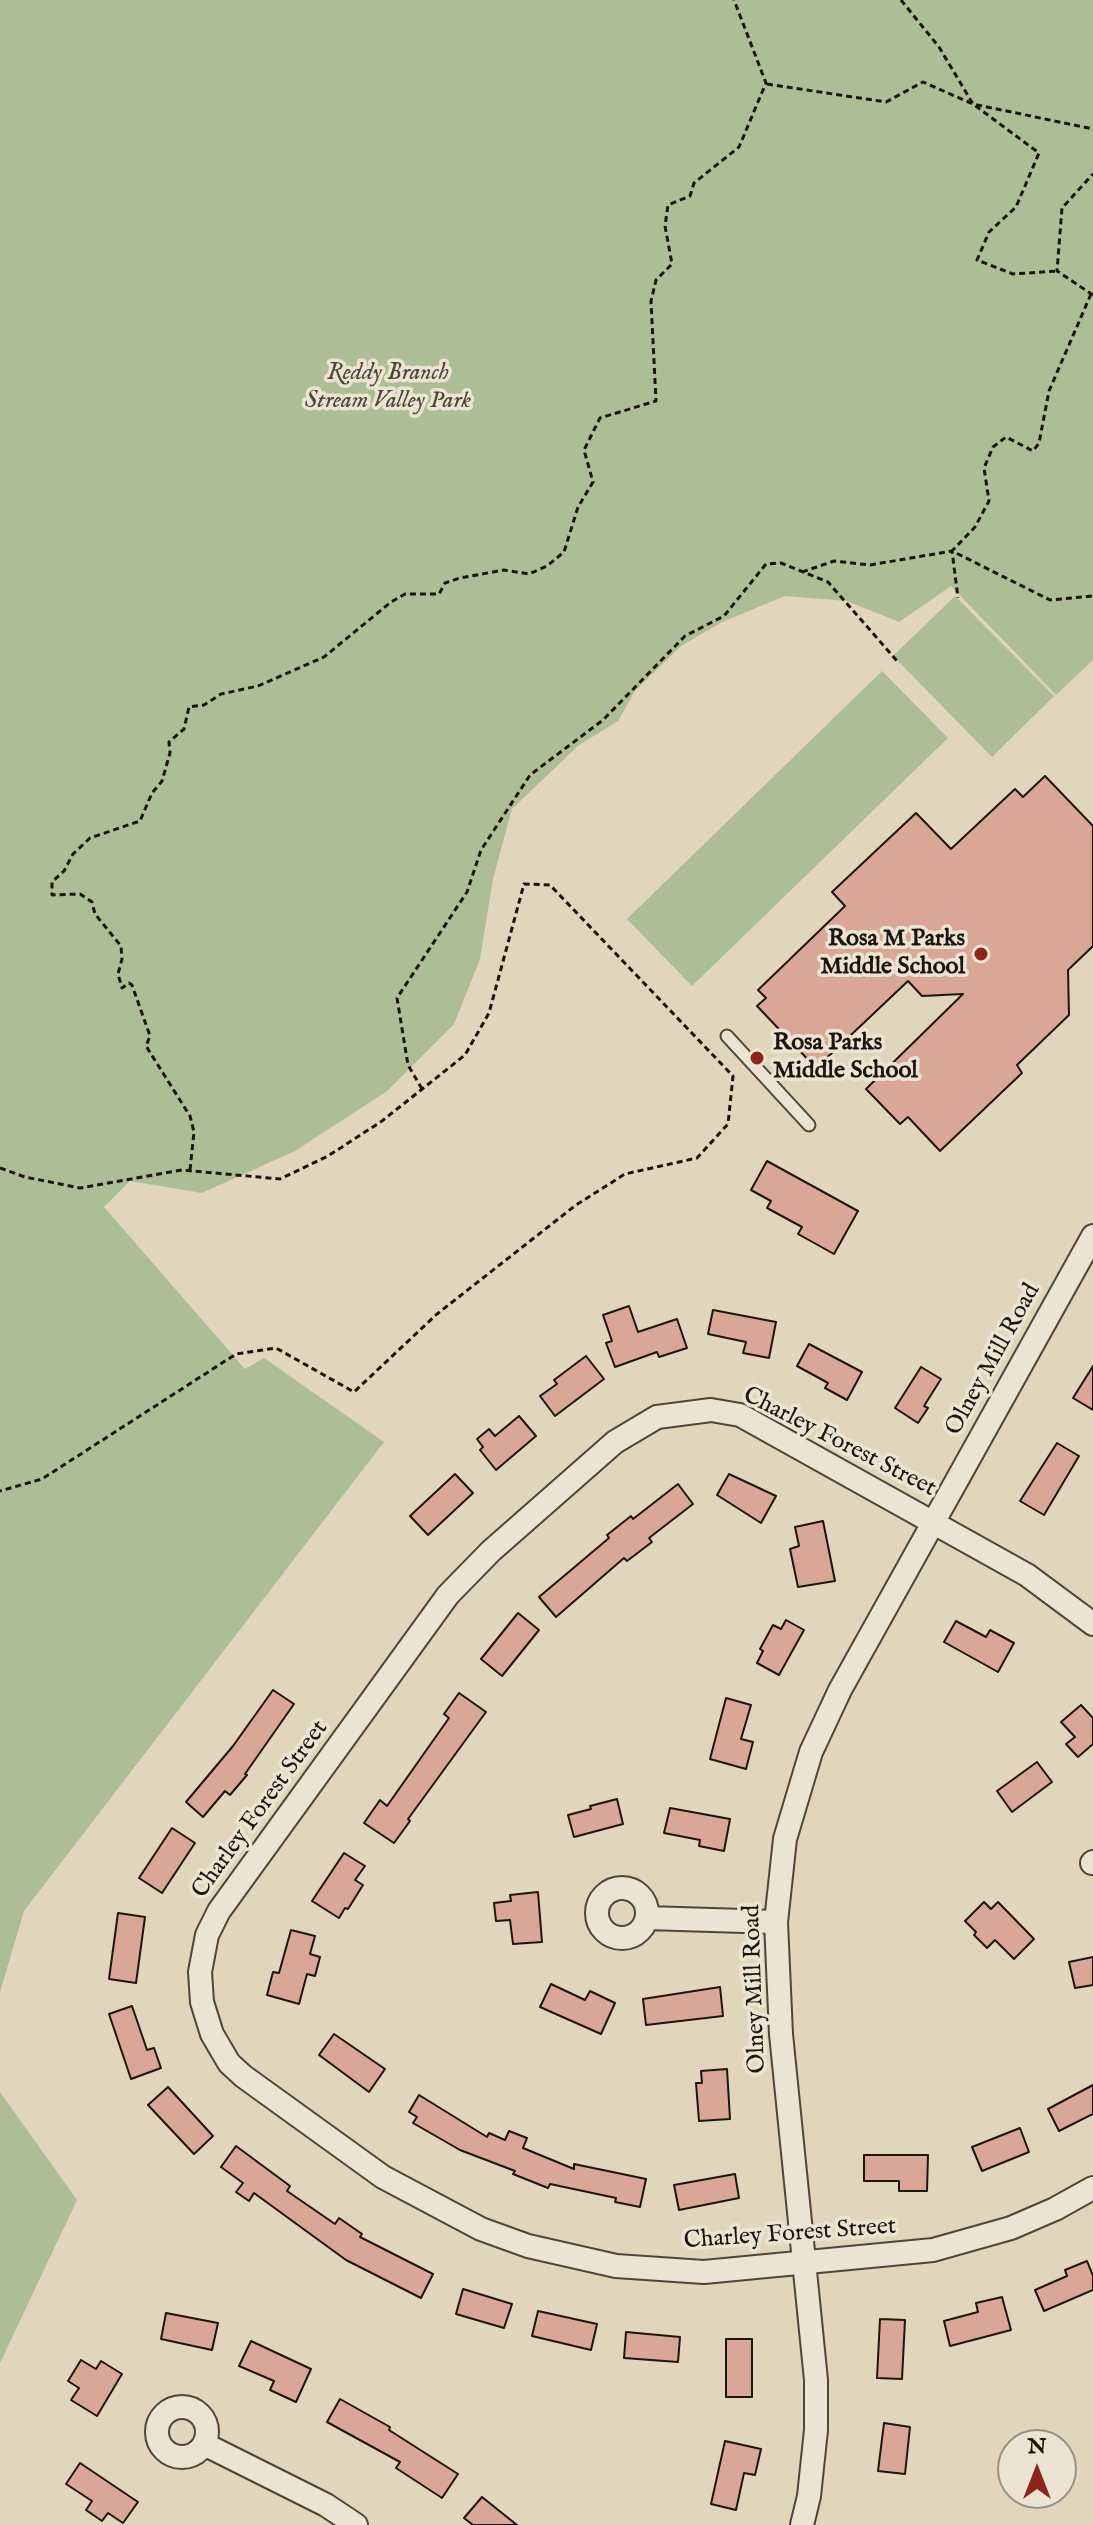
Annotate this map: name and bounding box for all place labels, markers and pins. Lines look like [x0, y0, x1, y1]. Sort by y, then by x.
place label: Rosa M Parks Middle School [820, 926, 965, 982]
marker: Rosa M Parks Middle School [972, 945, 990, 963]
place label: Rosa Parks Middle School [773, 1030, 918, 1086]
marker: Rosa Parks Middle School [748, 1049, 766, 1067]

